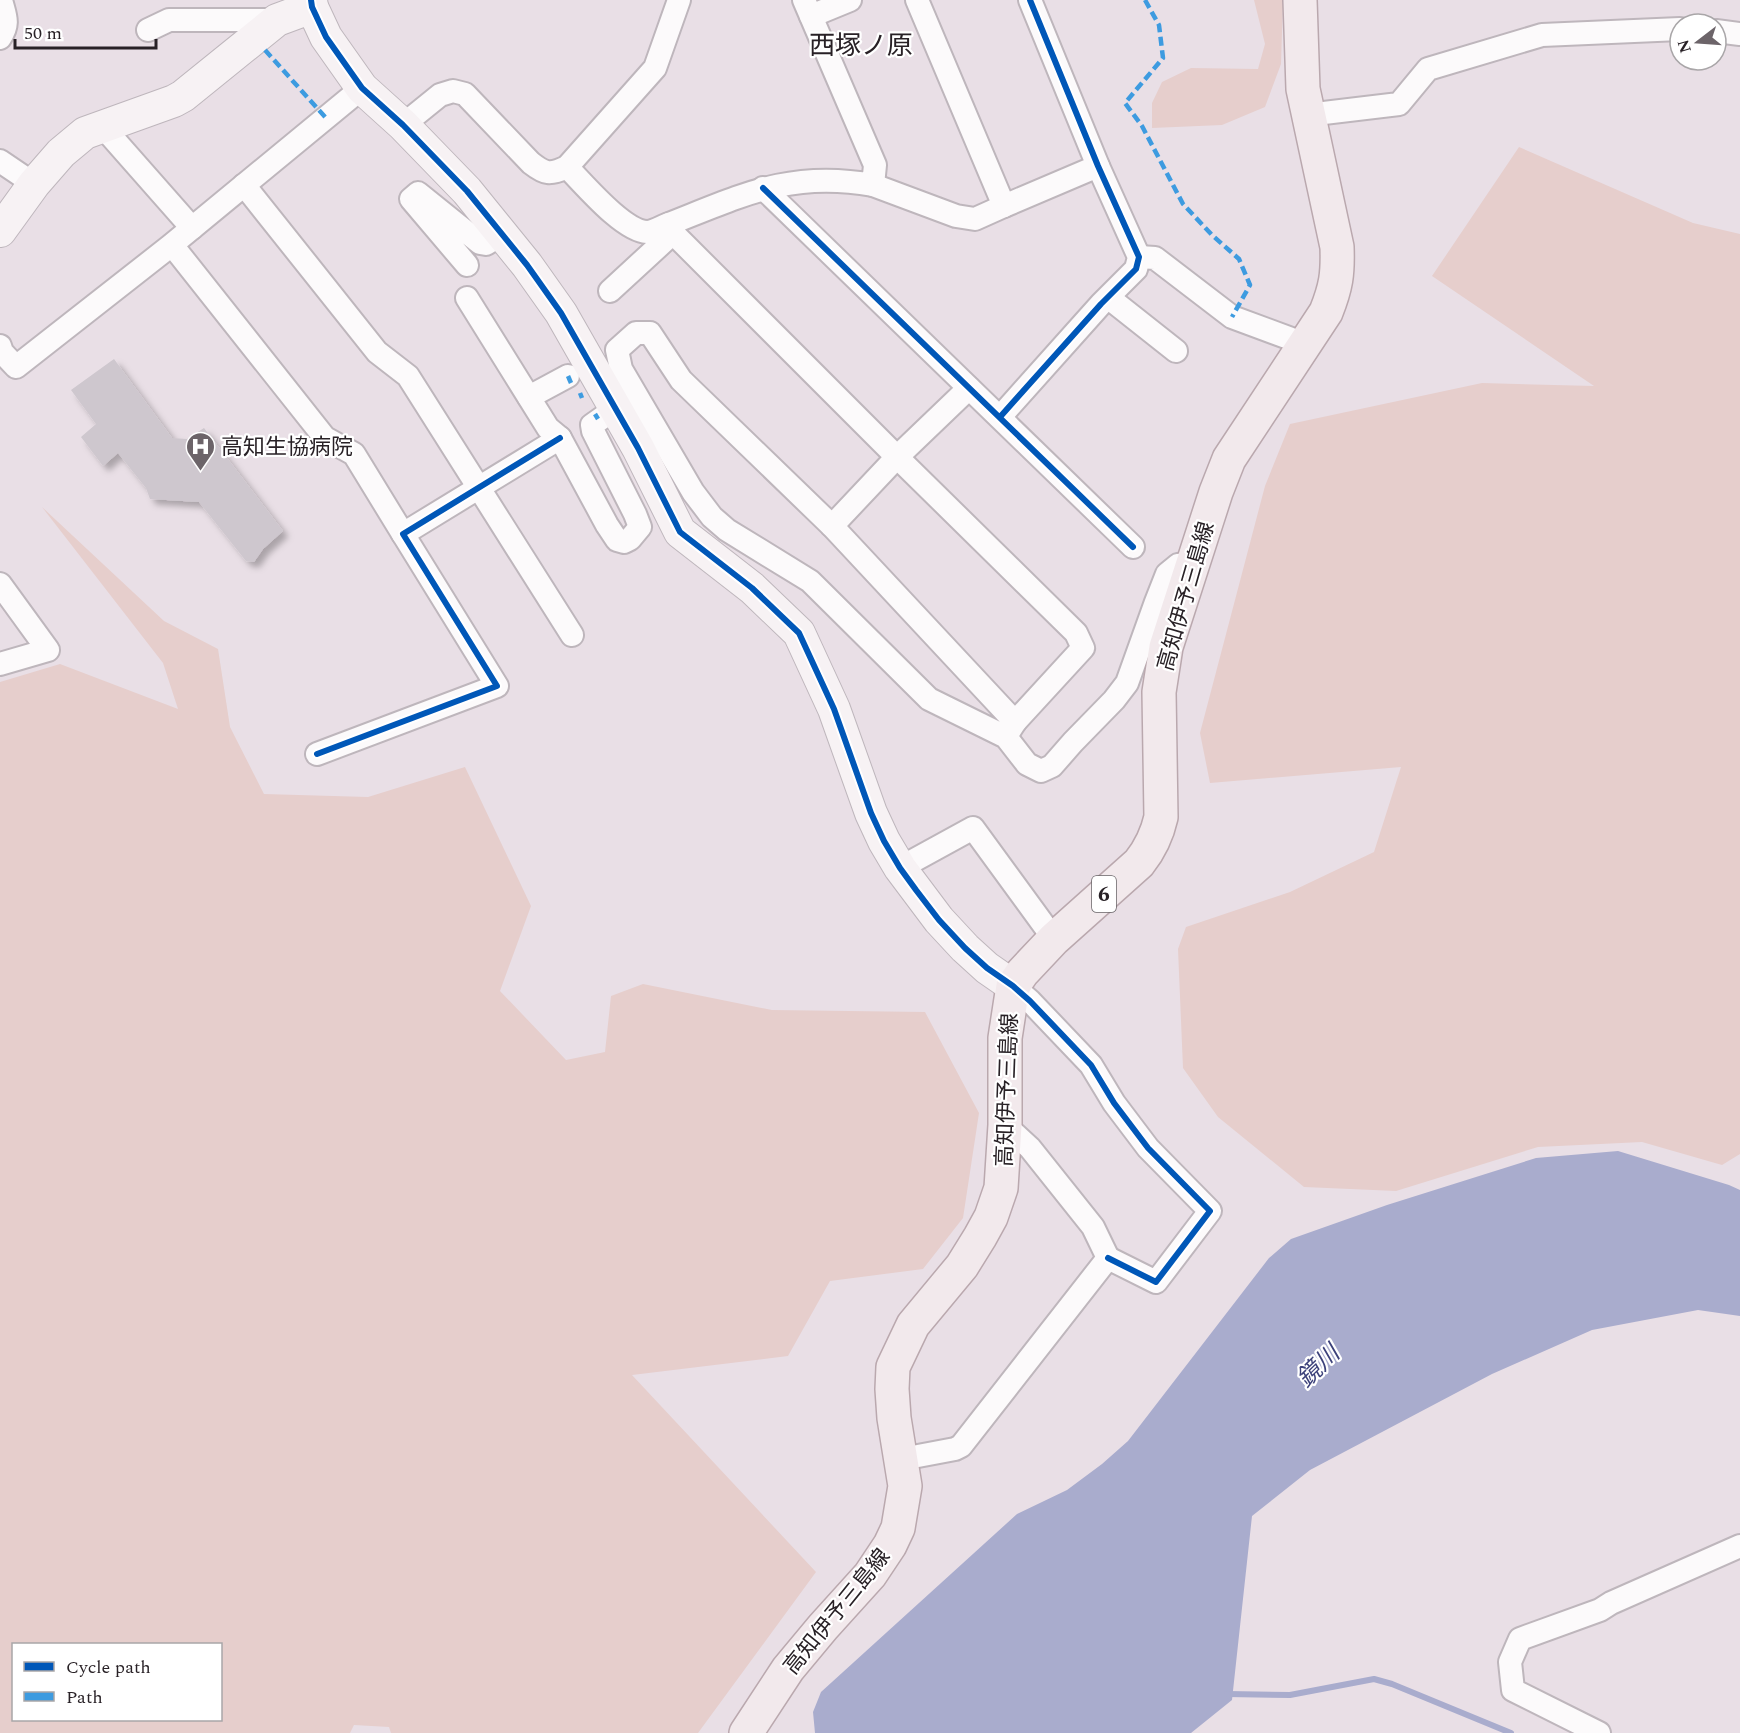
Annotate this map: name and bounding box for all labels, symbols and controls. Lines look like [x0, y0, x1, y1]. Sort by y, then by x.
scale bar [15, 12, 156, 50]
north arrow [1668, 12, 1728, 72]
text: 50 m [24, 20, 62, 47]
district label: 西塚ノ原 [809, 26, 913, 66]
text: N [1671, 36, 1698, 56]
hospital icon: 高知生協病院 [184, 430, 216, 472]
place label: 高知生協病院 [221, 431, 353, 464]
street label: 高知伊予三島線 [1149, 518, 1224, 675]
road number: 6 [1092, 876, 1116, 912]
street label: 高知伊予三島線 [988, 1013, 1027, 1168]
water label: 鏡川 [1289, 1335, 1351, 1396]
street label: 高知伊予三島線 [776, 1542, 898, 1682]
legend [12, 1643, 222, 1721]
text: Cycle path [66, 1654, 151, 1681]
text: Path [66, 1684, 103, 1711]

